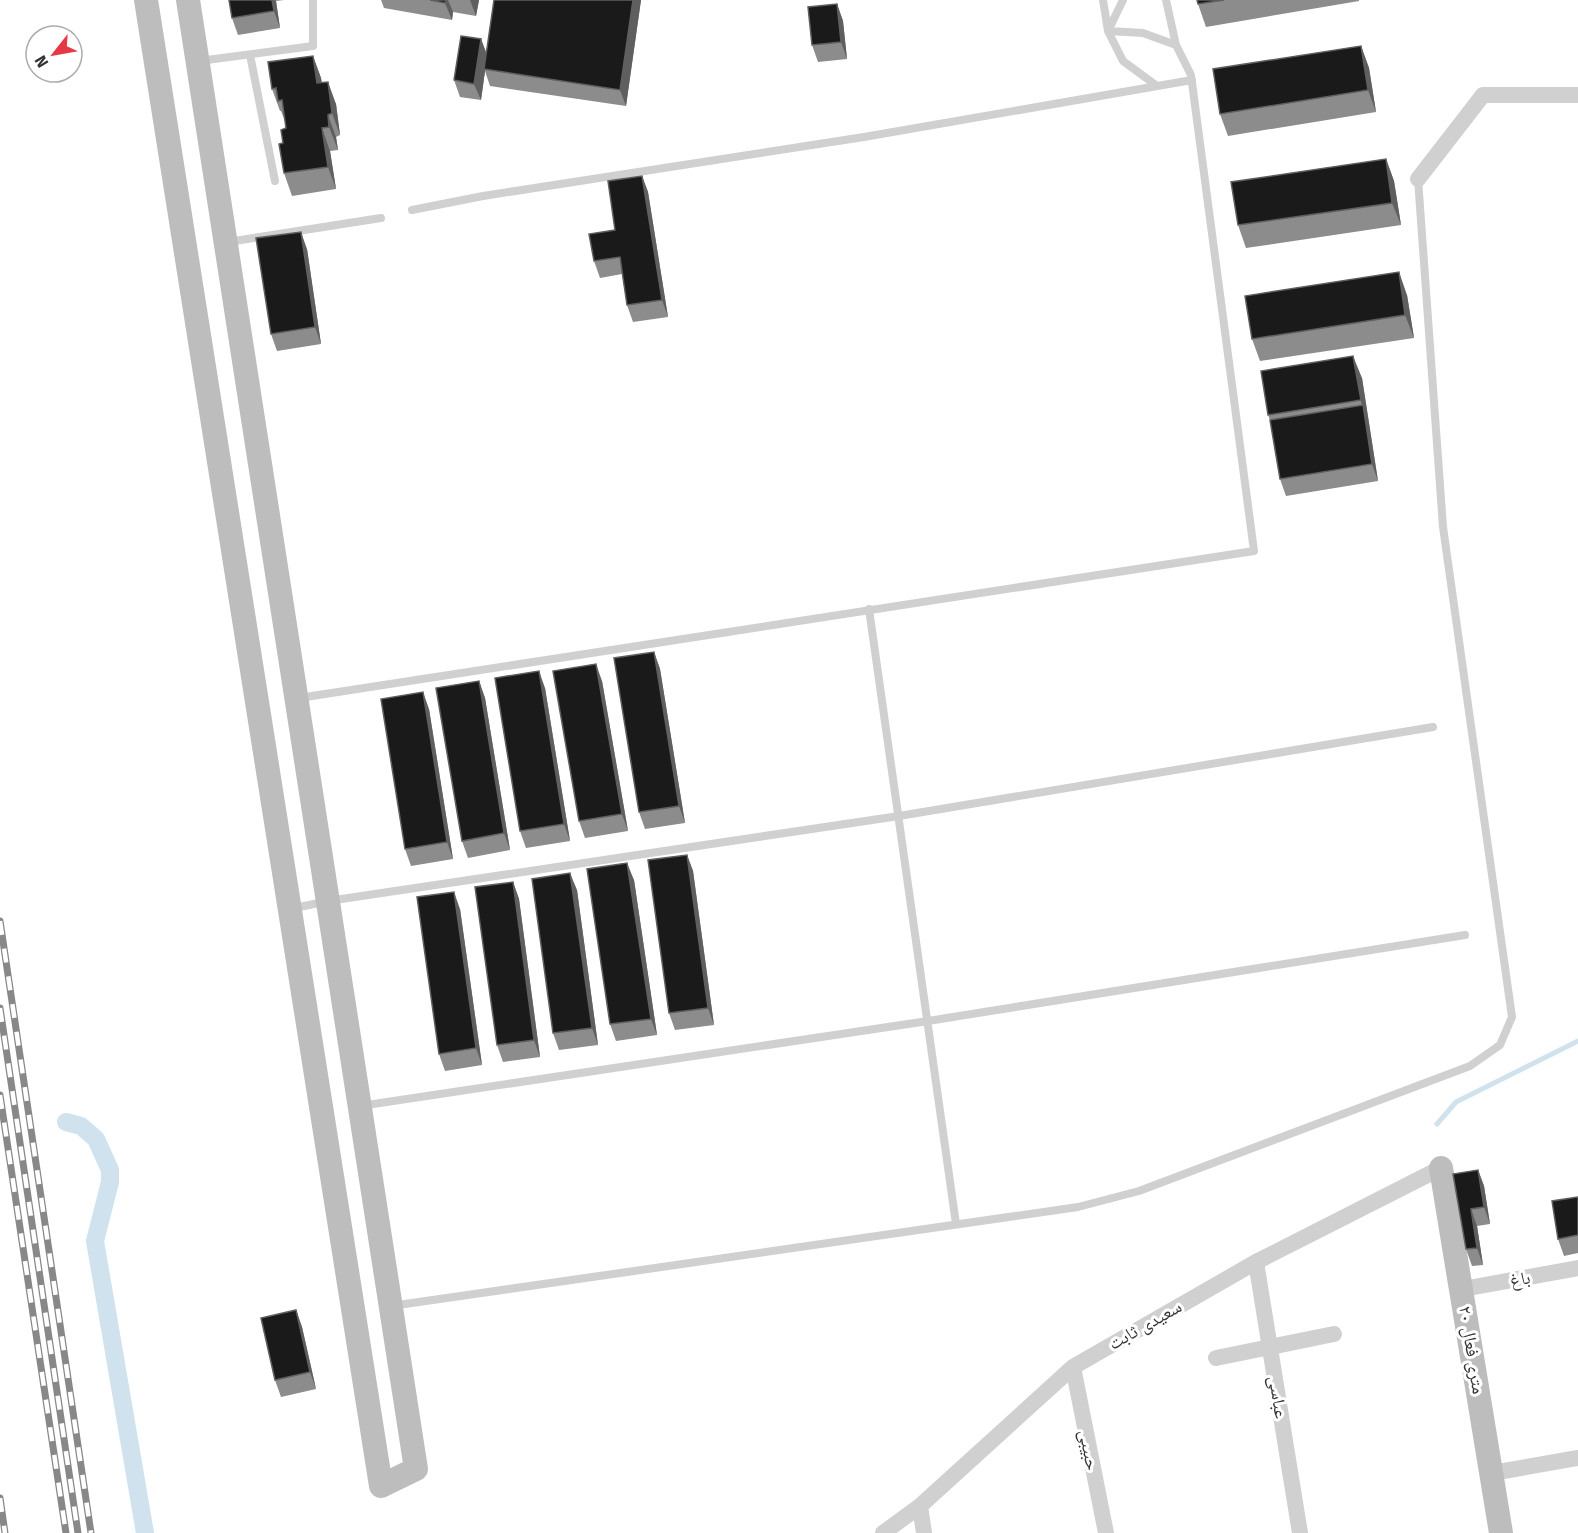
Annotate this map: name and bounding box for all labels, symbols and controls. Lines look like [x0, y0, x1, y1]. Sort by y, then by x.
north arrow [24, 24, 84, 84]
text: N [31, 52, 52, 71]
street label: باغ [1508, 1266, 1532, 1292]
street label: سعیدی ثابت [1105, 1295, 1185, 1355]
street label: ۲۰ متری فعال [1454, 1304, 1490, 1396]
street label: عباسی [1264, 1374, 1292, 1420]
street label: حبیبی [1074, 1428, 1104, 1472]

